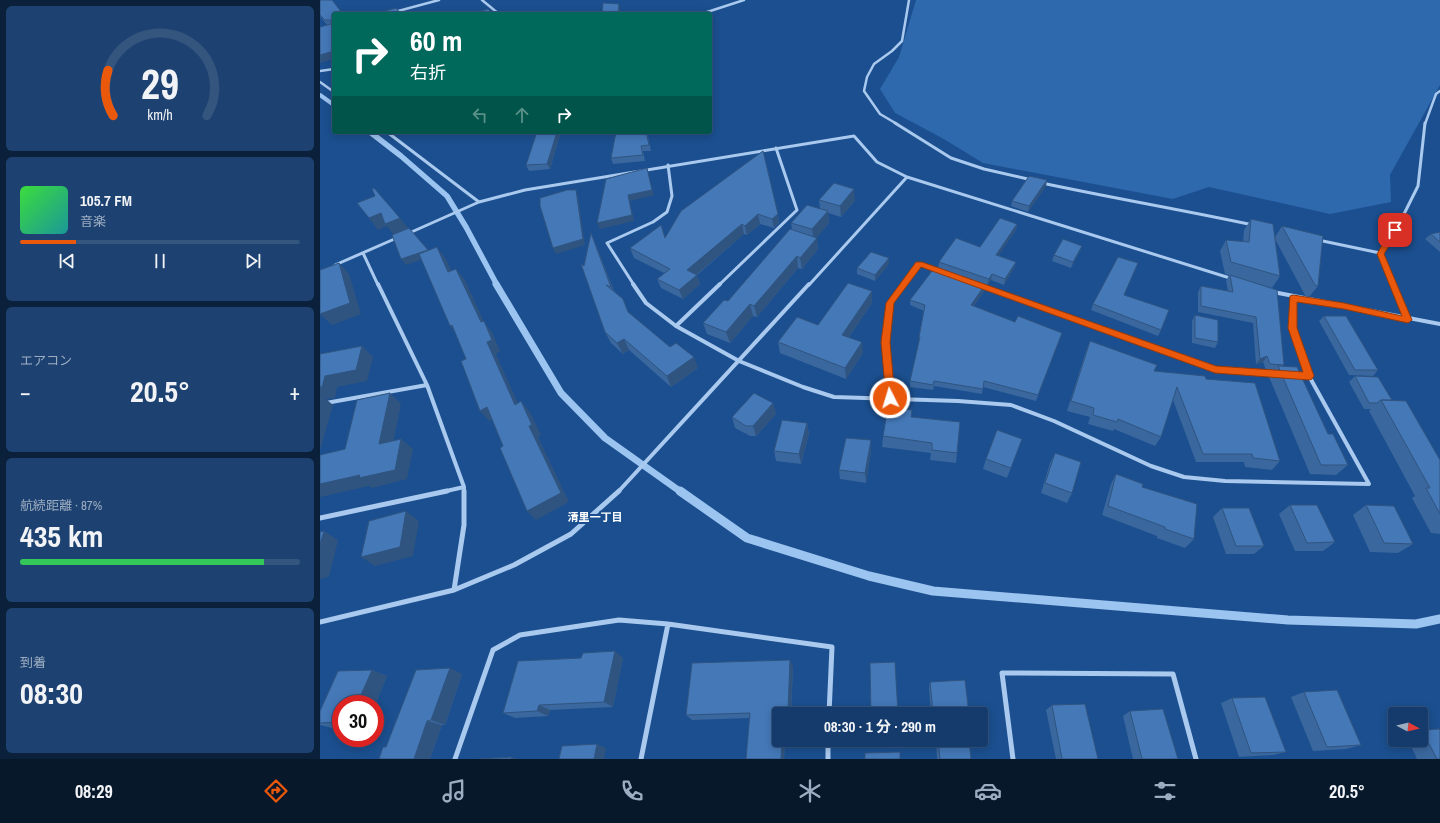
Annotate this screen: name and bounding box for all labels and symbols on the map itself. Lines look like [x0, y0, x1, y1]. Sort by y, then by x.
pin [1378, 213, 1412, 247]
position arrow [869, 377, 911, 419]
district label: 清里一丁目 [568, 510, 623, 524]
speed limit sign: 30 [332, 695, 384, 747]
north arrow [1388, 707, 1428, 747]

